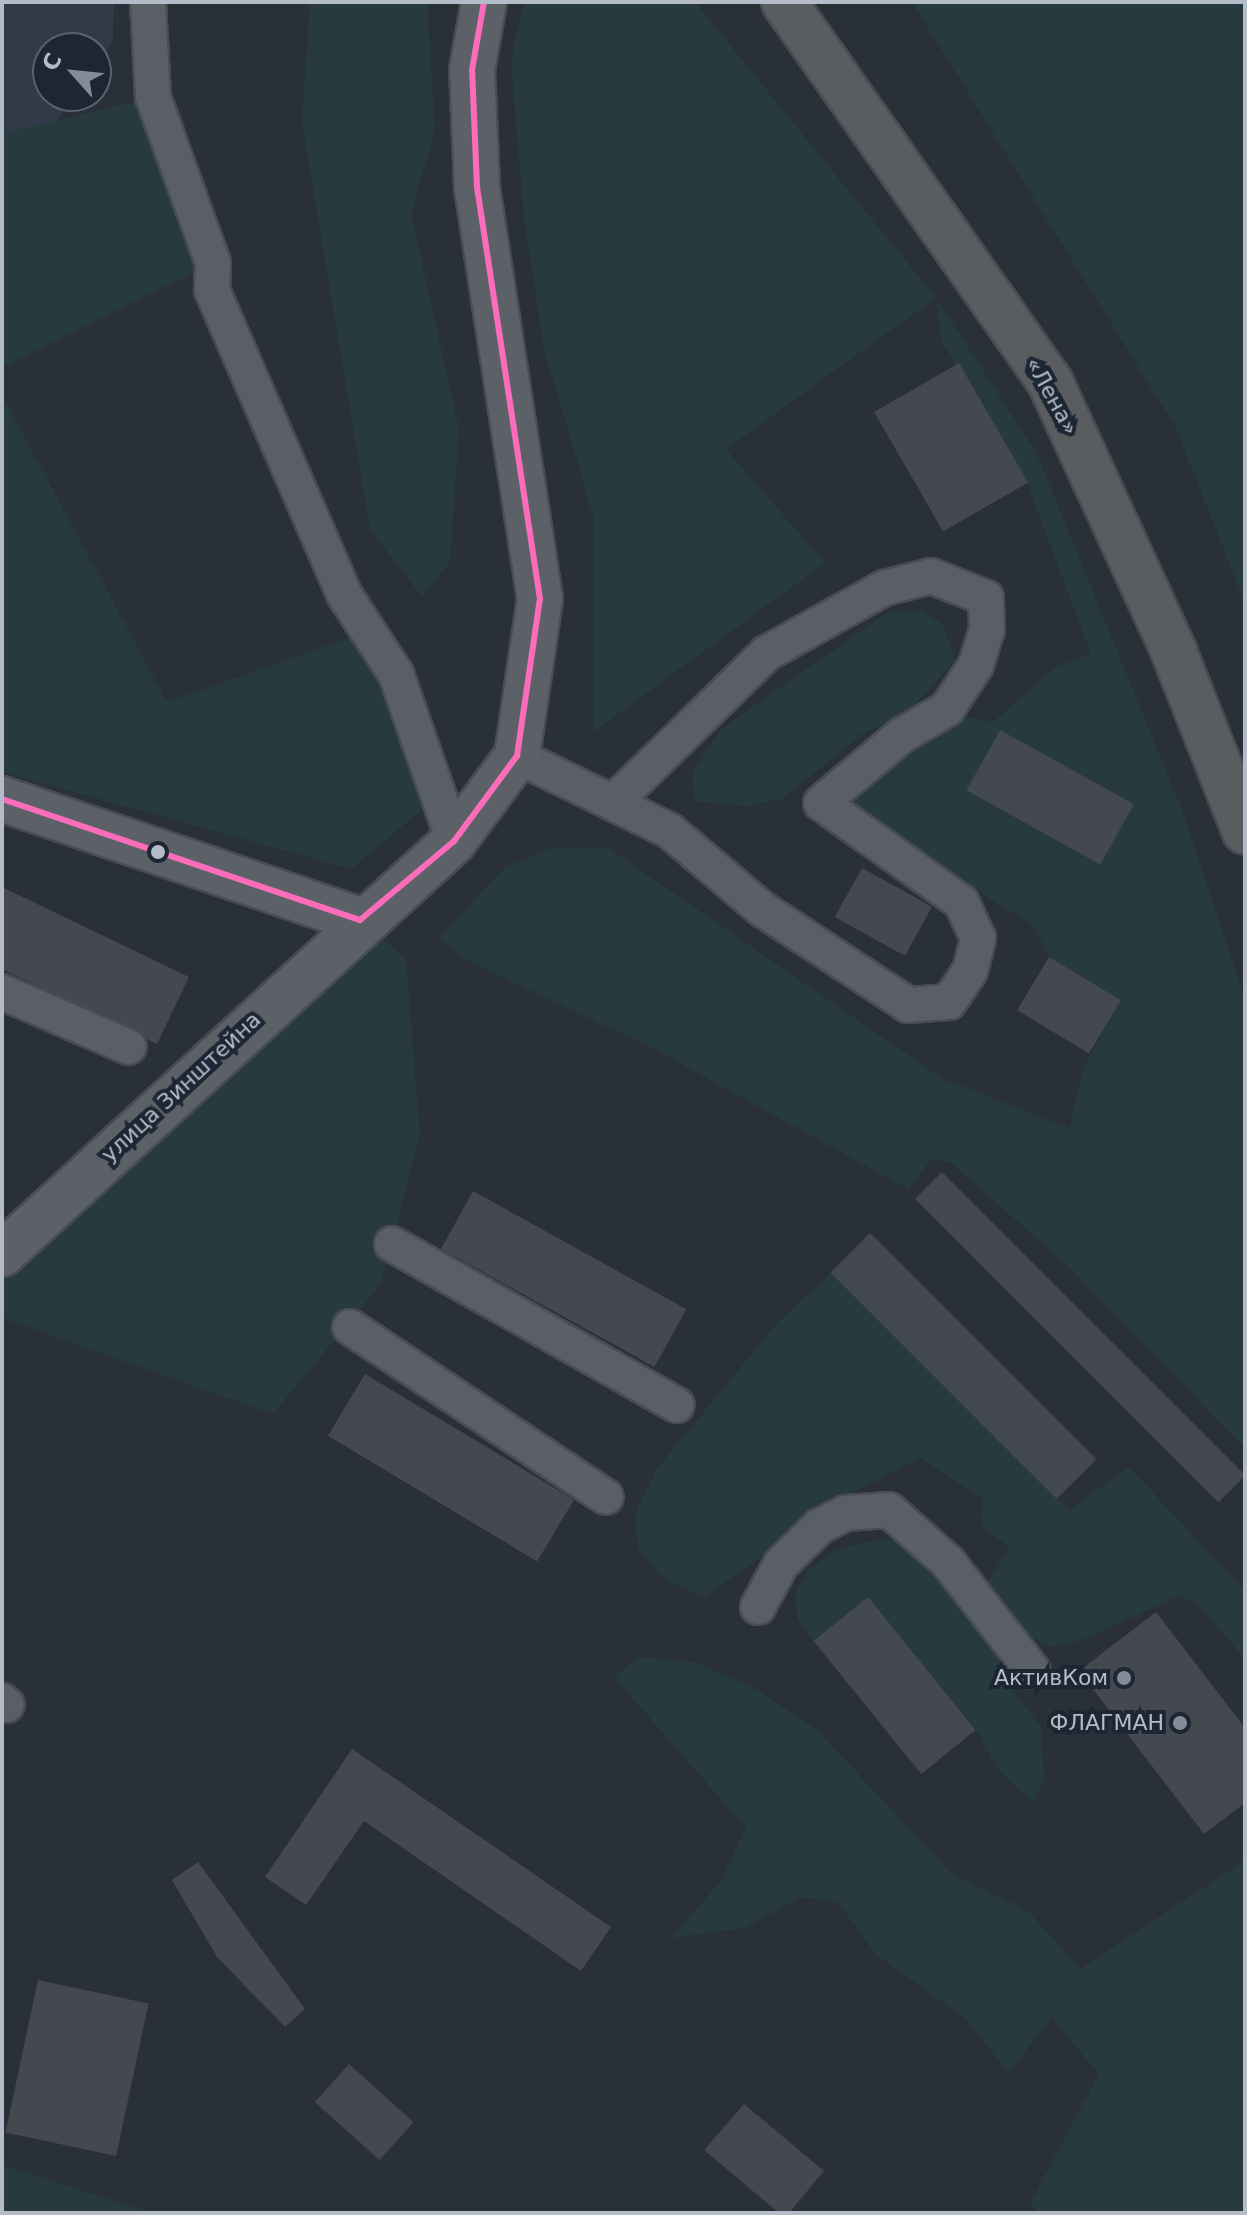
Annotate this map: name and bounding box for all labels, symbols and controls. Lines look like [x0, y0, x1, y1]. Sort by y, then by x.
north arrow [32, 32, 112, 112]
text: С [37, 49, 67, 75]
street label: «Лена» [1020, 352, 1084, 440]
unlabelled marker [150, 844, 166, 860]
street label: улица Зинштейна [96, 1006, 266, 1168]
place label: АктивКом [994, 1665, 1108, 1691]
marker: АктивКом [1115, 1669, 1133, 1687]
place label: ФЛАГМАН [1049, 1710, 1164, 1736]
marker: ФЛАГМАН [1171, 1714, 1189, 1732]

